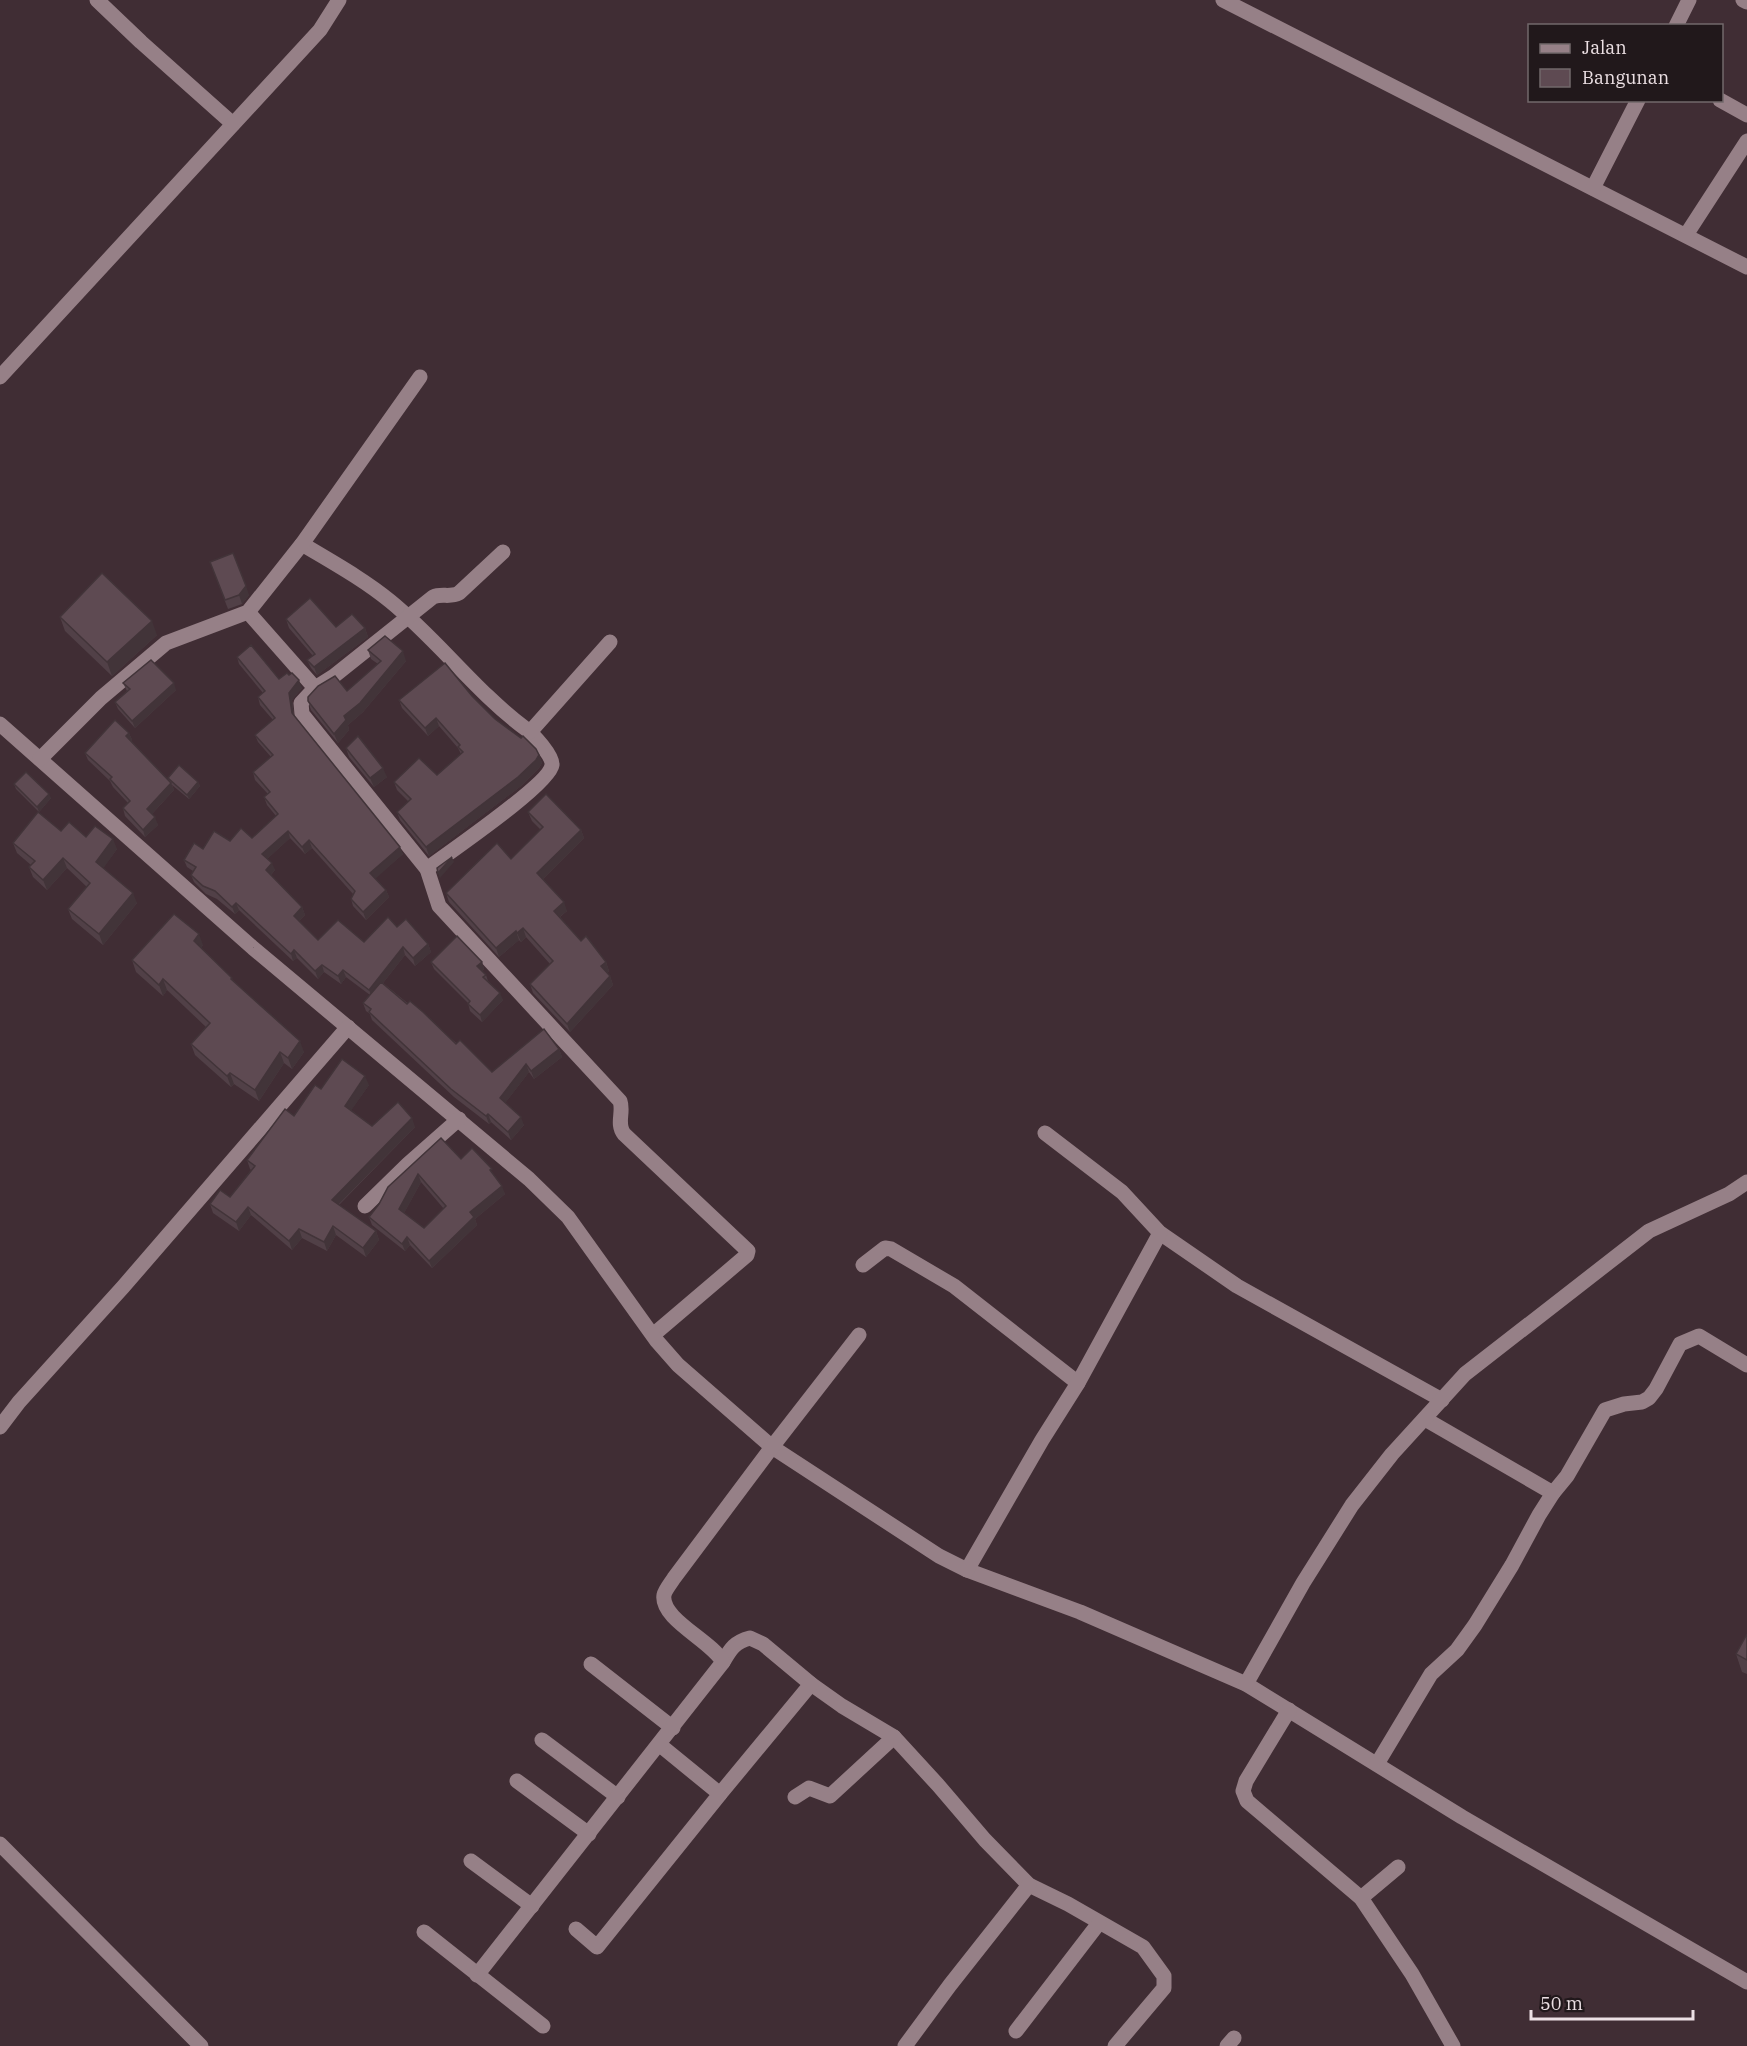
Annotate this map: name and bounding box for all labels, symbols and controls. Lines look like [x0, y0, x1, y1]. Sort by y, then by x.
legend [1528, 24, 1723, 102]
text: Jalan [1582, 36, 1627, 59]
text: Bangunan [1582, 66, 1669, 89]
scale bar [1531, 1983, 1693, 2021]
text: 50 m [1540, 1992, 1583, 2015]

